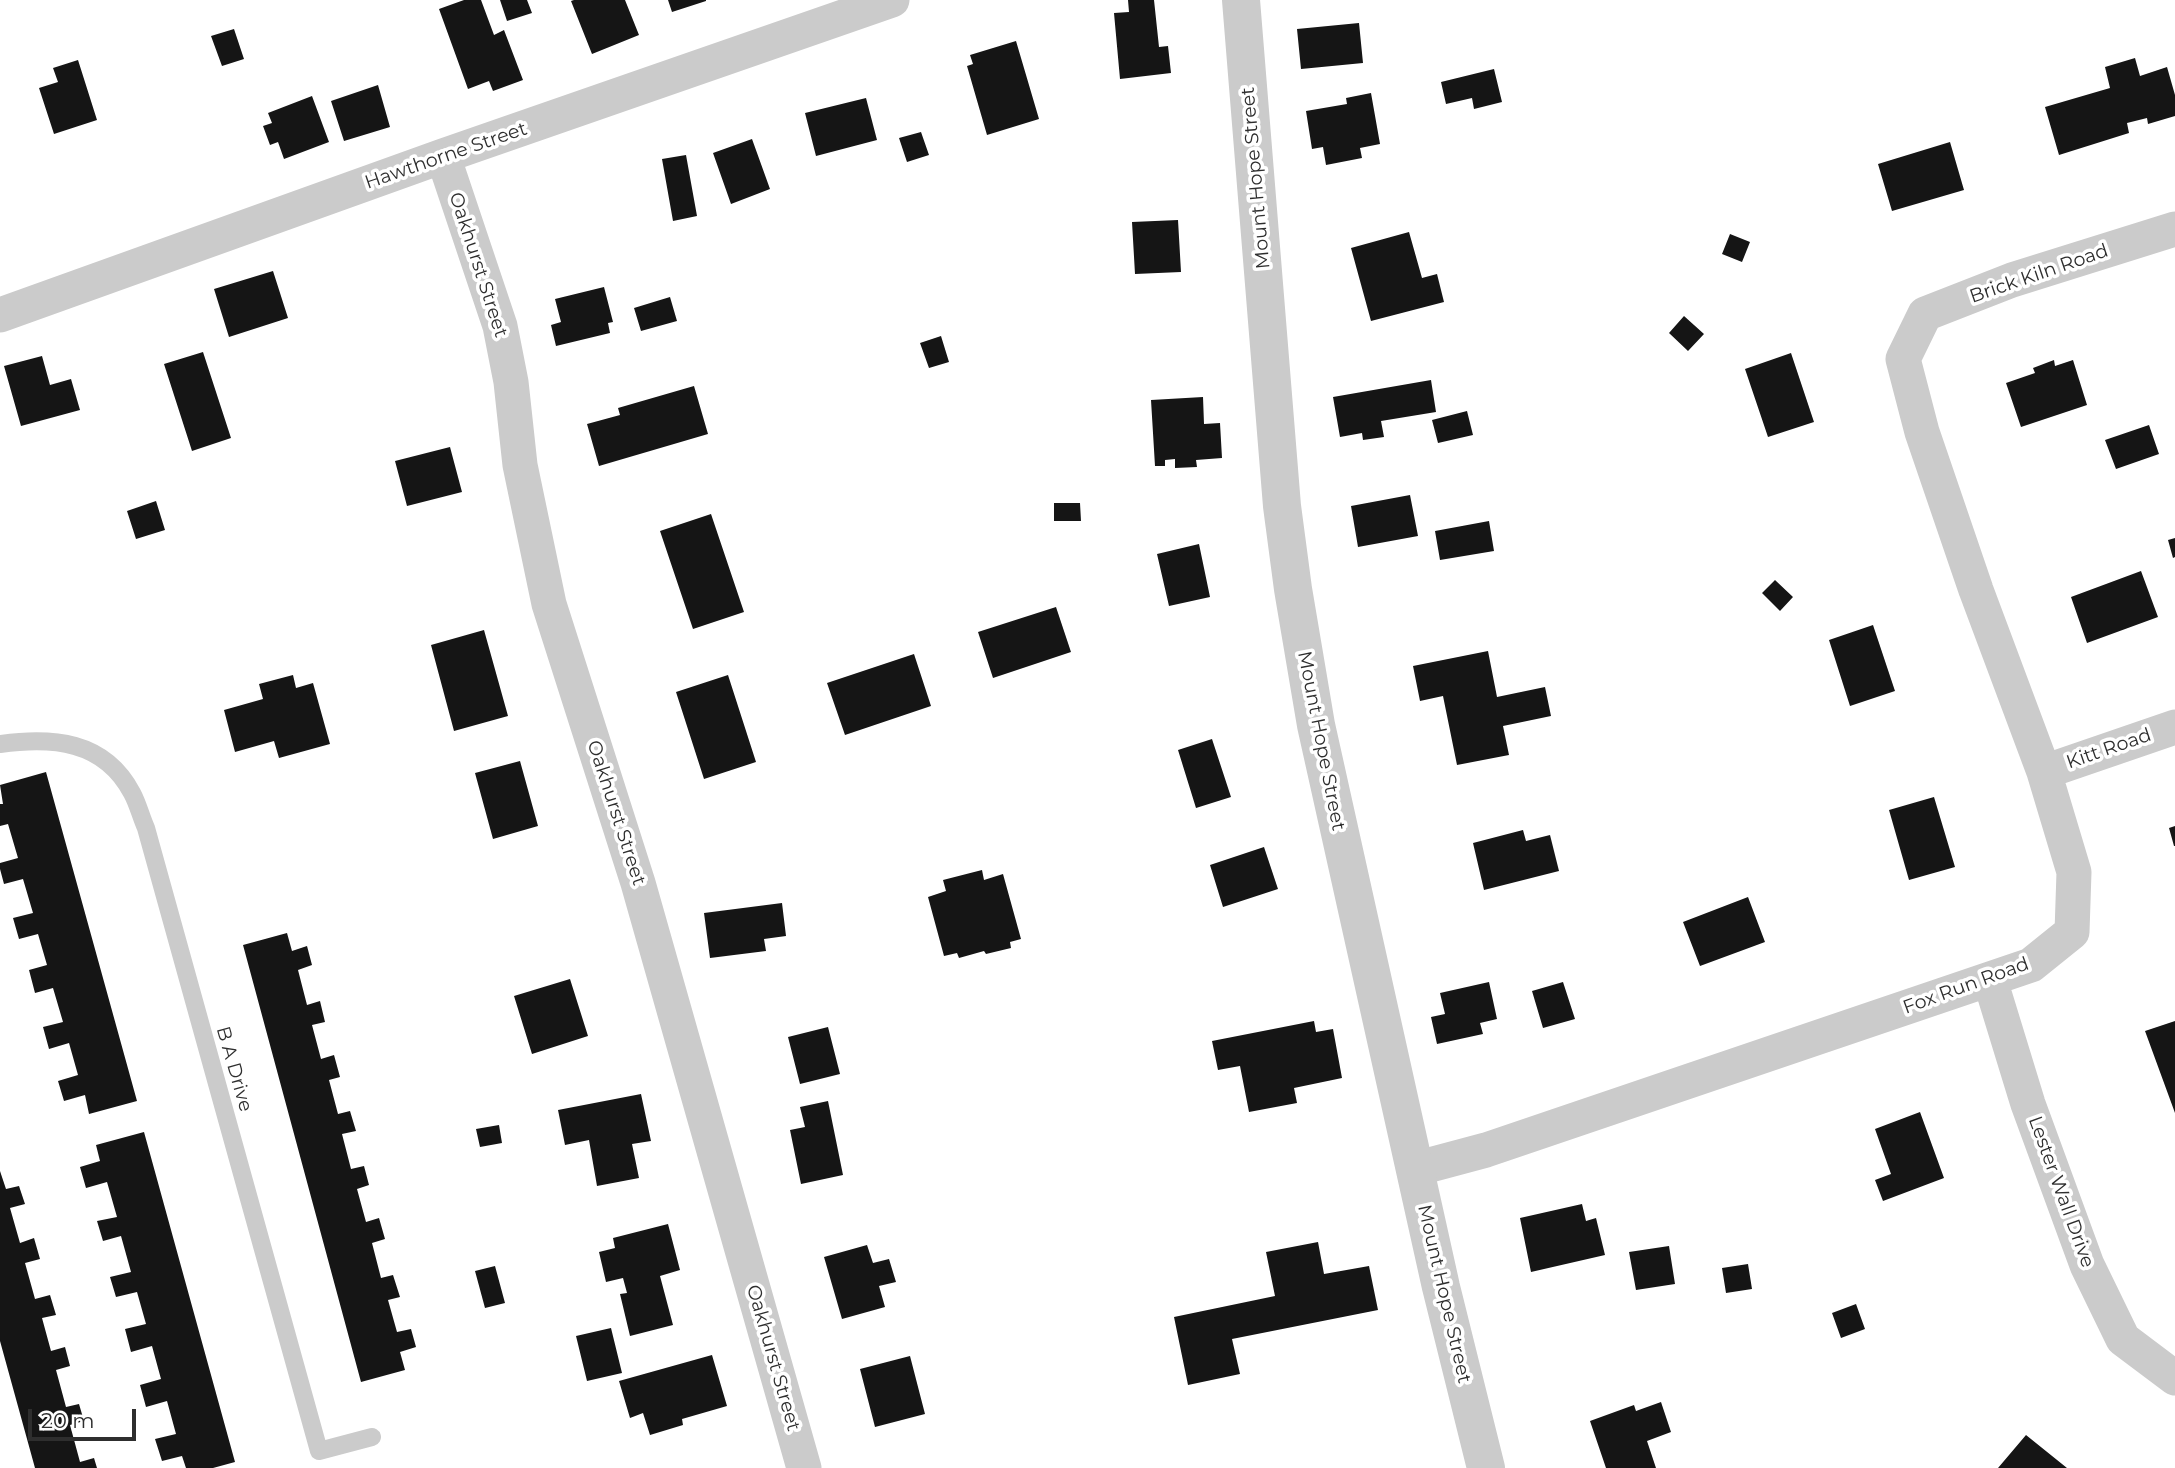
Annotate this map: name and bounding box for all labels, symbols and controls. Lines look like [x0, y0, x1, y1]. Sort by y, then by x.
street label: Mount Hope Street [1237, 86, 1275, 270]
street label: Hawthorne Street [362, 118, 530, 194]
street label: Oakhurst Street [444, 190, 512, 340]
street label: Brick Kiln Road [1967, 240, 2111, 308]
street label: Mount Hope Street [1292, 649, 1350, 833]
street label: Kitt Road [2064, 724, 2154, 774]
street label: Oakhurst Street [582, 738, 650, 888]
street label: Fox Run Road [1900, 953, 2032, 1019]
street label: B A Drive [211, 1024, 257, 1114]
street label: Lester Wall Drive [2023, 1113, 2099, 1271]
street label: Mount Hope Street [1412, 1203, 1476, 1385]
street label: Oakhurst Street [741, 1282, 805, 1434]
scale bar [32, 1394, 140, 1438]
text: 20 m [41, 1408, 95, 1433]

